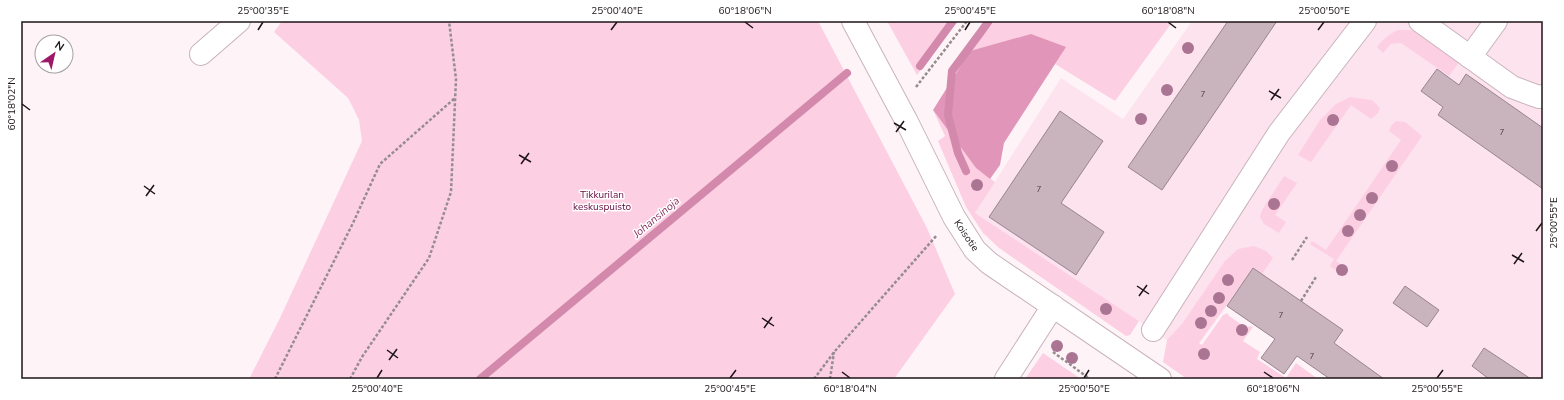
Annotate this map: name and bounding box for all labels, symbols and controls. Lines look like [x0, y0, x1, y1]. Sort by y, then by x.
text: 25°00'35"E [237, 4, 289, 18]
text: 25°00'40"E [591, 4, 643, 18]
text: 60°18'06"N [718, 4, 772, 18]
text: 25°00'45"E [944, 4, 996, 18]
text: 60°18'08"N [1141, 4, 1195, 18]
text: 25°00'50"E [1298, 4, 1350, 18]
north arrow [34, 34, 74, 74]
text: N [52, 38, 67, 55]
text: 60°18'02"N [5, 77, 19, 131]
house number: 7 [1201, 89, 1206, 100]
house number: 7 [1500, 127, 1505, 138]
house number: 7 [1037, 184, 1042, 195]
park label: Tikkurilan keskuspuisto [573, 188, 631, 214]
water label: Johansinoja [629, 193, 683, 242]
text: 25°00'55"E [1547, 197, 1561, 249]
street label: Koisotie [950, 217, 982, 254]
house number: 7 [1279, 310, 1284, 321]
house number: 7 [1310, 351, 1315, 362]
text: 25°00'40"E [351, 382, 403, 396]
text: 25°00'45"E [704, 382, 756, 396]
text: 60°18'04"N [823, 382, 877, 396]
text: 25°00'50"E [1058, 382, 1110, 396]
text: 60°18'06"N [1246, 382, 1300, 396]
text: 25°00'55"E [1411, 382, 1463, 396]

